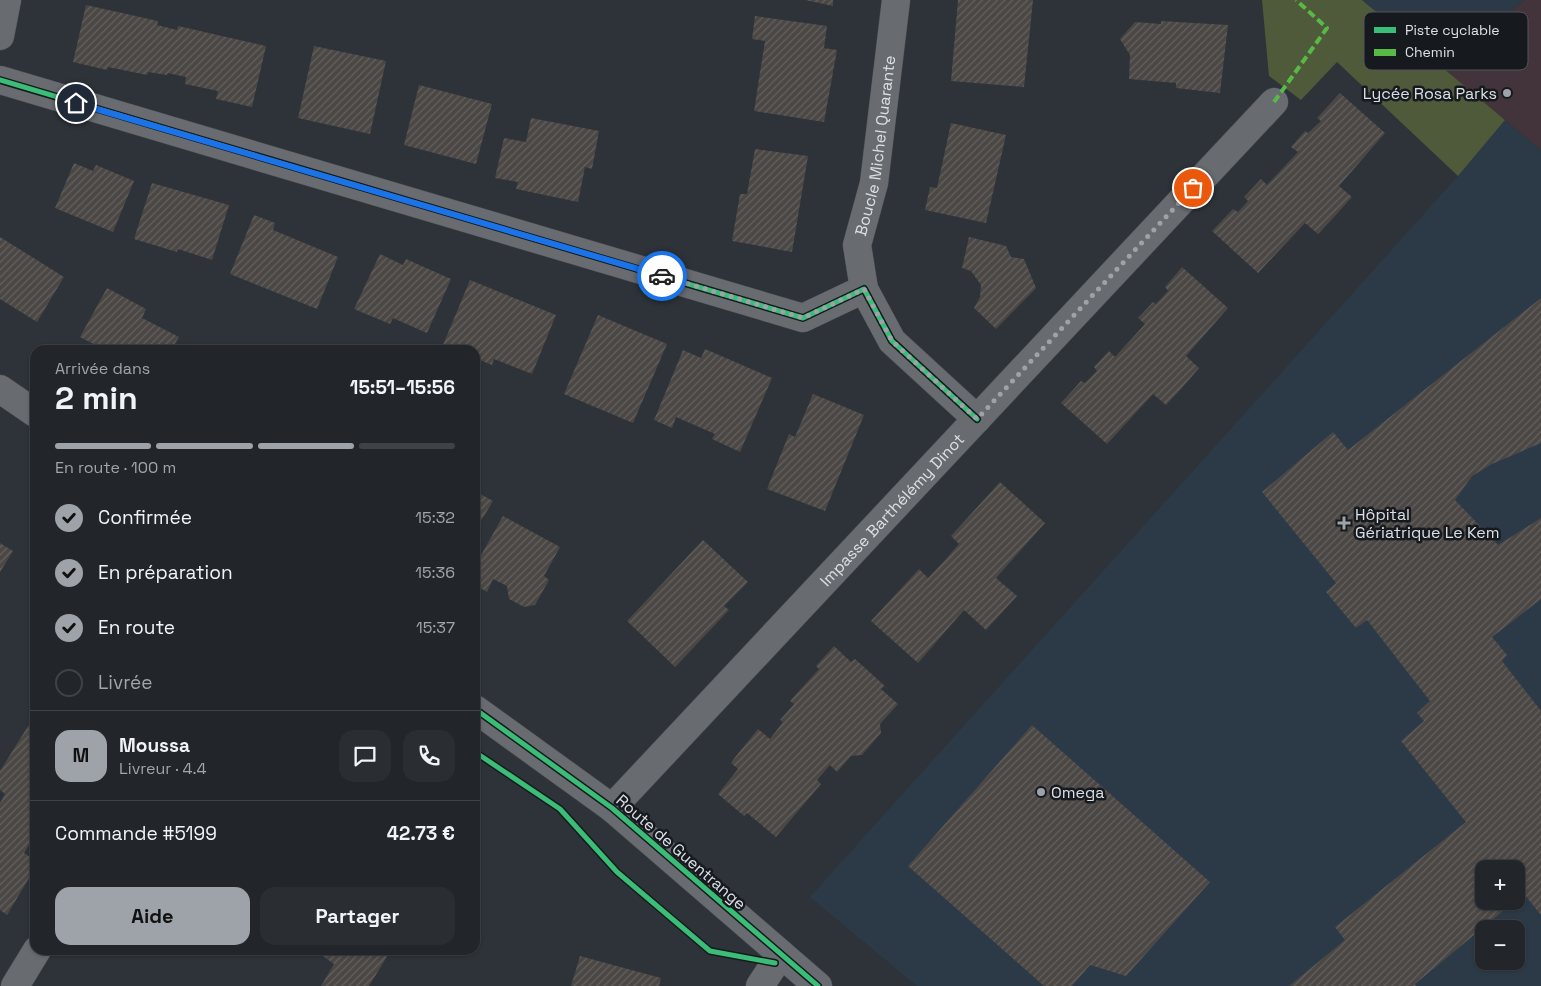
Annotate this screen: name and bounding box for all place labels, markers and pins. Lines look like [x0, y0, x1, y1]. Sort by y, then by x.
pin [55, 82, 97, 124]
place label: Lycée Rosa Parks [1363, 83, 1497, 104]
marker: Lycée Rosa Parks [1501, 87, 1513, 99]
pin [1172, 167, 1214, 209]
place label: Hôpital Gériatrique Le Kem [1355, 504, 1500, 543]
marker: Hôpital Gériatrique Le Kem [1337, 516, 1351, 530]
place label: Omega [1051, 782, 1104, 803]
marker: Omega [1035, 786, 1047, 798]

